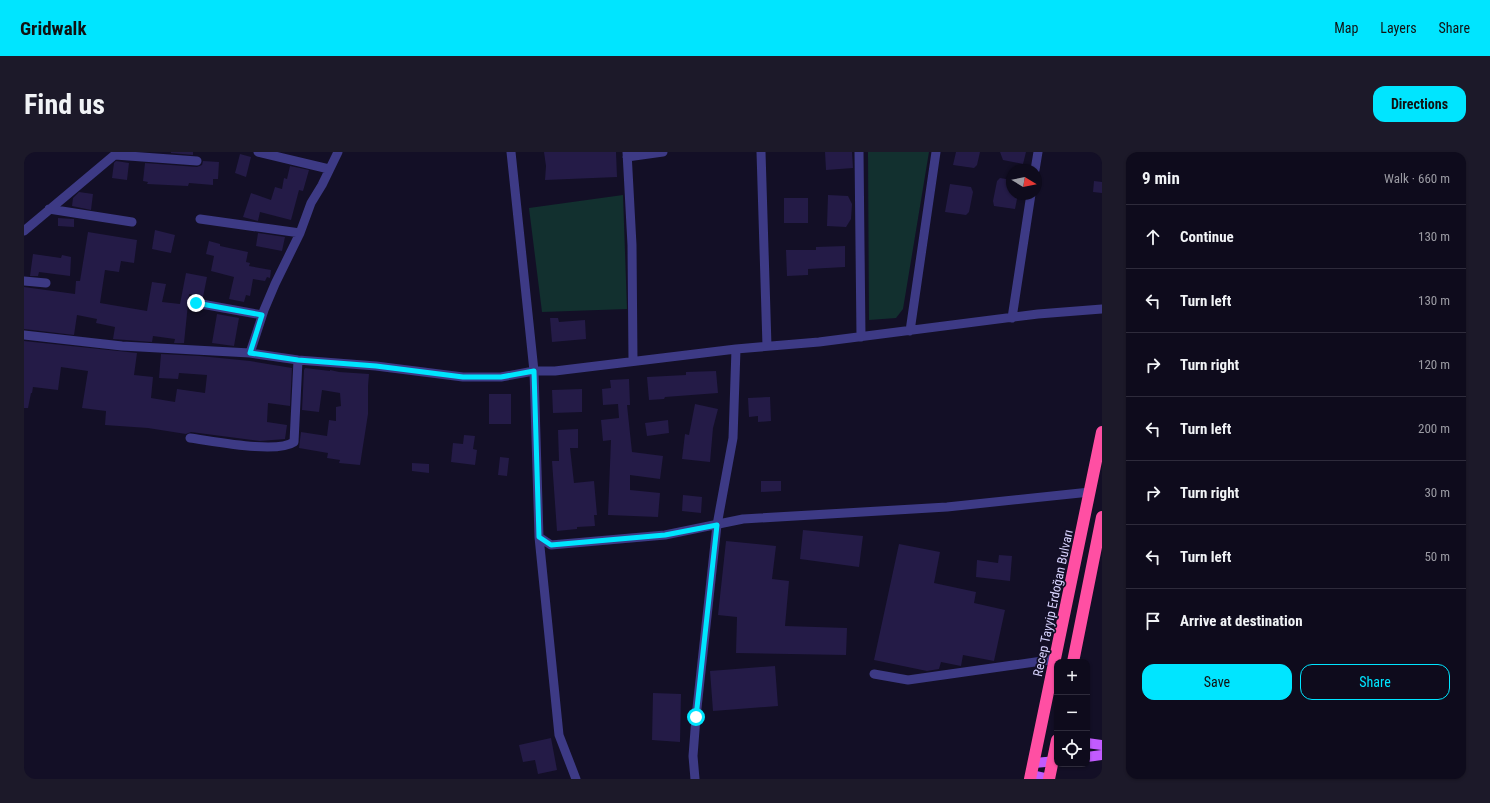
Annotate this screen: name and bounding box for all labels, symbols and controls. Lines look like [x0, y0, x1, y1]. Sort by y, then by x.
text: Gridwalk [20, 17, 86, 40]
text: Map [1334, 20, 1358, 36]
text: Layers [1380, 20, 1417, 36]
text: Share [1439, 20, 1470, 36]
button: Directions [1373, 86, 1466, 122]
text: Find us [24, 88, 105, 121]
north arrow [1006, 164, 1042, 200]
text: 9 min [1142, 168, 1180, 188]
text: Walk · 660 m [1384, 171, 1450, 186]
icon: ahead [1142, 226, 1164, 248]
text: Continue [1180, 228, 1234, 246]
text: 130 m [1418, 229, 1450, 244]
icon: left [1142, 290, 1164, 312]
text: Turn left [1180, 292, 1231, 310]
text: 130 m [1418, 293, 1450, 308]
route end [187, 294, 205, 312]
icon: right [1142, 354, 1164, 376]
text: Turn right [1180, 356, 1239, 374]
text: 120 m [1418, 357, 1450, 372]
icon: left [1142, 418, 1164, 440]
text: Turn left [1180, 420, 1231, 438]
text: 200 m [1418, 421, 1450, 436]
icon: right [1142, 482, 1164, 504]
text: Turn right [1180, 484, 1239, 502]
text: 30 m [1424, 485, 1450, 500]
street label: Recep Tayyip Erdoğan Bulvarı [1030, 528, 1076, 678]
icon: left [1142, 546, 1164, 568]
text: Turn left [1180, 548, 1231, 566]
text: 50 m [1424, 549, 1450, 564]
icon: arrive [1142, 610, 1164, 632]
text: Arrive at destination [1180, 612, 1303, 630]
map controls [1054, 659, 1090, 767]
button: + [1054, 659, 1090, 695]
button: Save [1142, 664, 1292, 700]
button: Share [1300, 664, 1450, 700]
button: − [1054, 695, 1090, 731]
route start [687, 708, 705, 726]
button: locate [1054, 731, 1090, 767]

